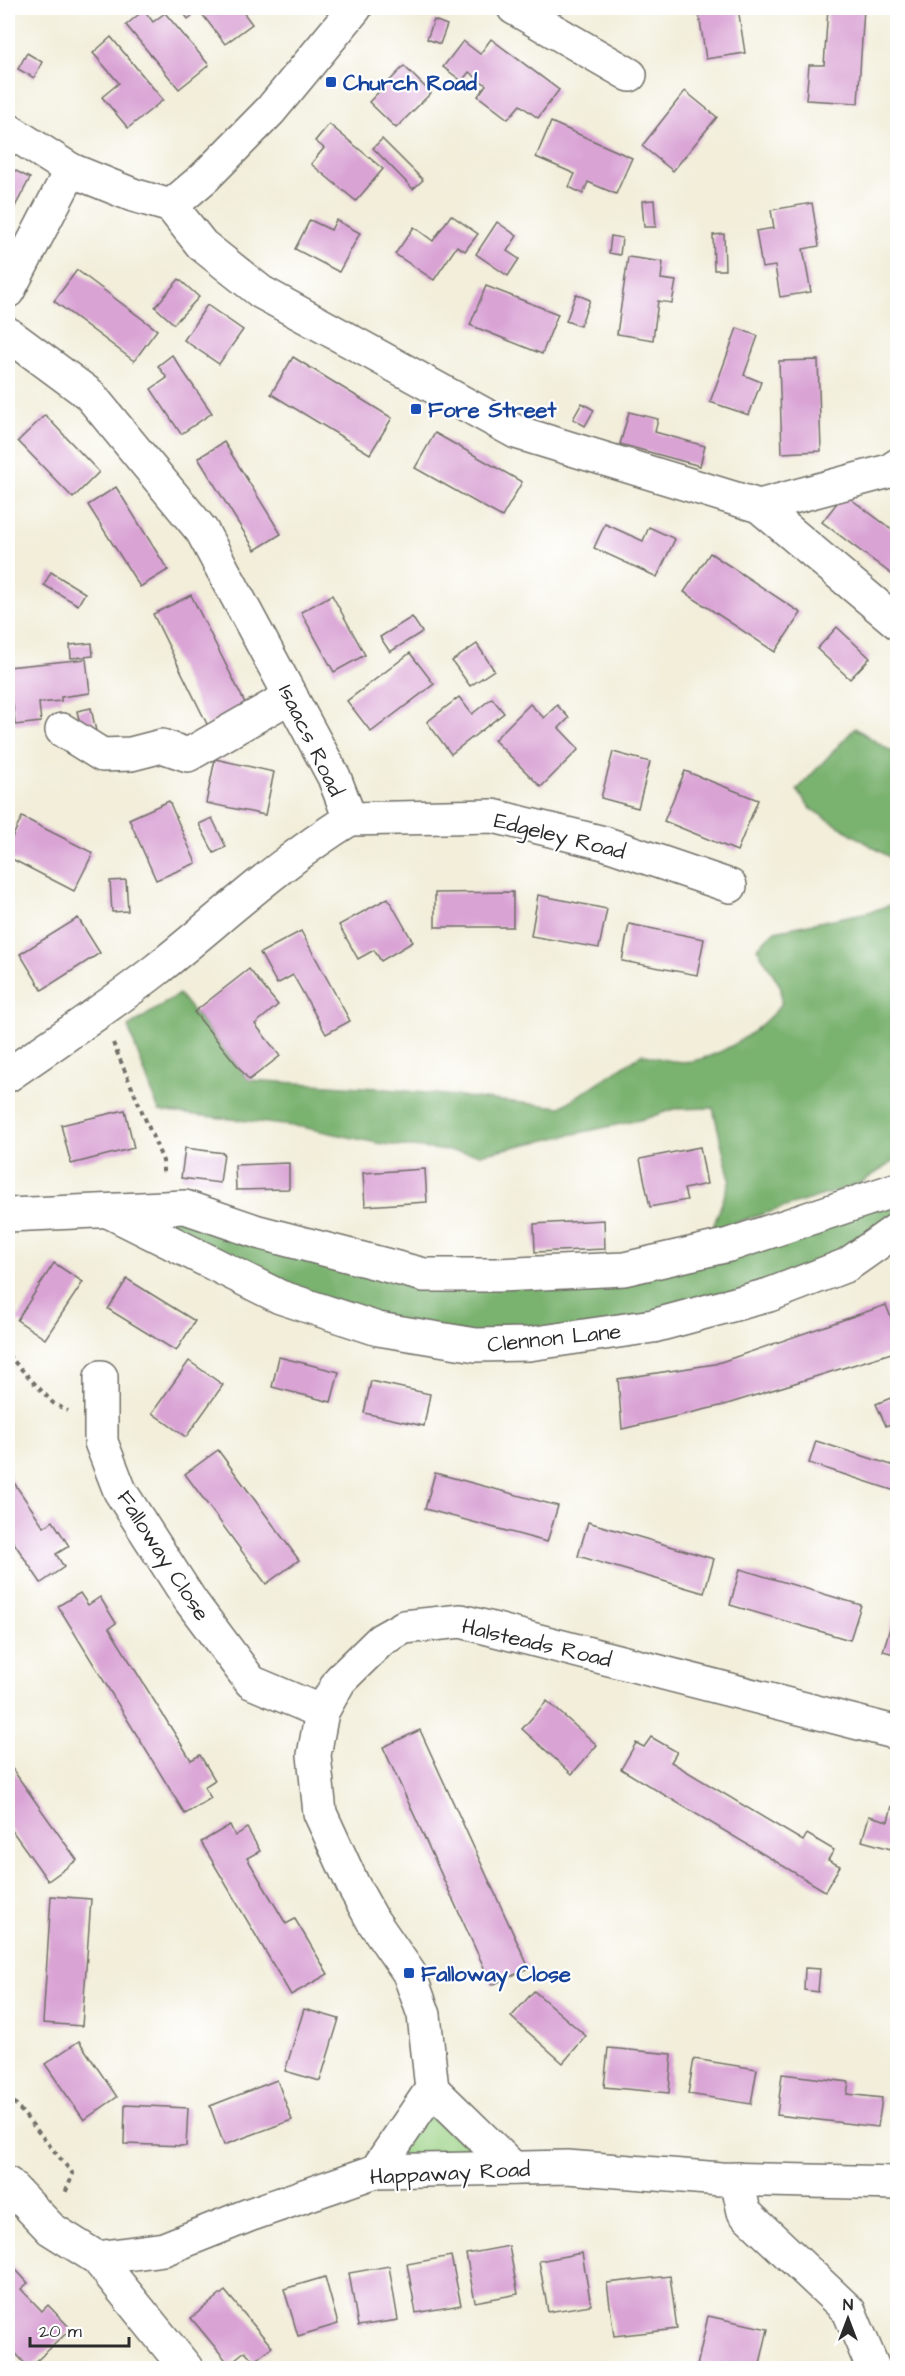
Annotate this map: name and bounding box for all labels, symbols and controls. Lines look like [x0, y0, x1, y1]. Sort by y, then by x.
place label: Church Road [343, 68, 478, 99]
marker: Church Road [324, 75, 338, 89]
place label: Fore Street [428, 395, 557, 426]
marker: Fore Street [409, 402, 423, 416]
street label: Isaacs Road [270, 679, 351, 802]
street label: Edgeley Road [490, 805, 629, 869]
street label: Clennon Lane [486, 1316, 623, 1361]
street label: Falloway Close [108, 1484, 217, 1628]
street label: Halsteads Road [459, 1611, 615, 1676]
place label: Falloway Close [421, 1959, 571, 1992]
marker: Falloway Close [402, 1966, 416, 1980]
street label: Happaway Road [369, 2154, 531, 2194]
north arrow [818, 2289, 878, 2349]
text: N [843, 2294, 853, 2316]
scale bar [30, 2310, 129, 2348]
text: 20 m [39, 2319, 82, 2344]

